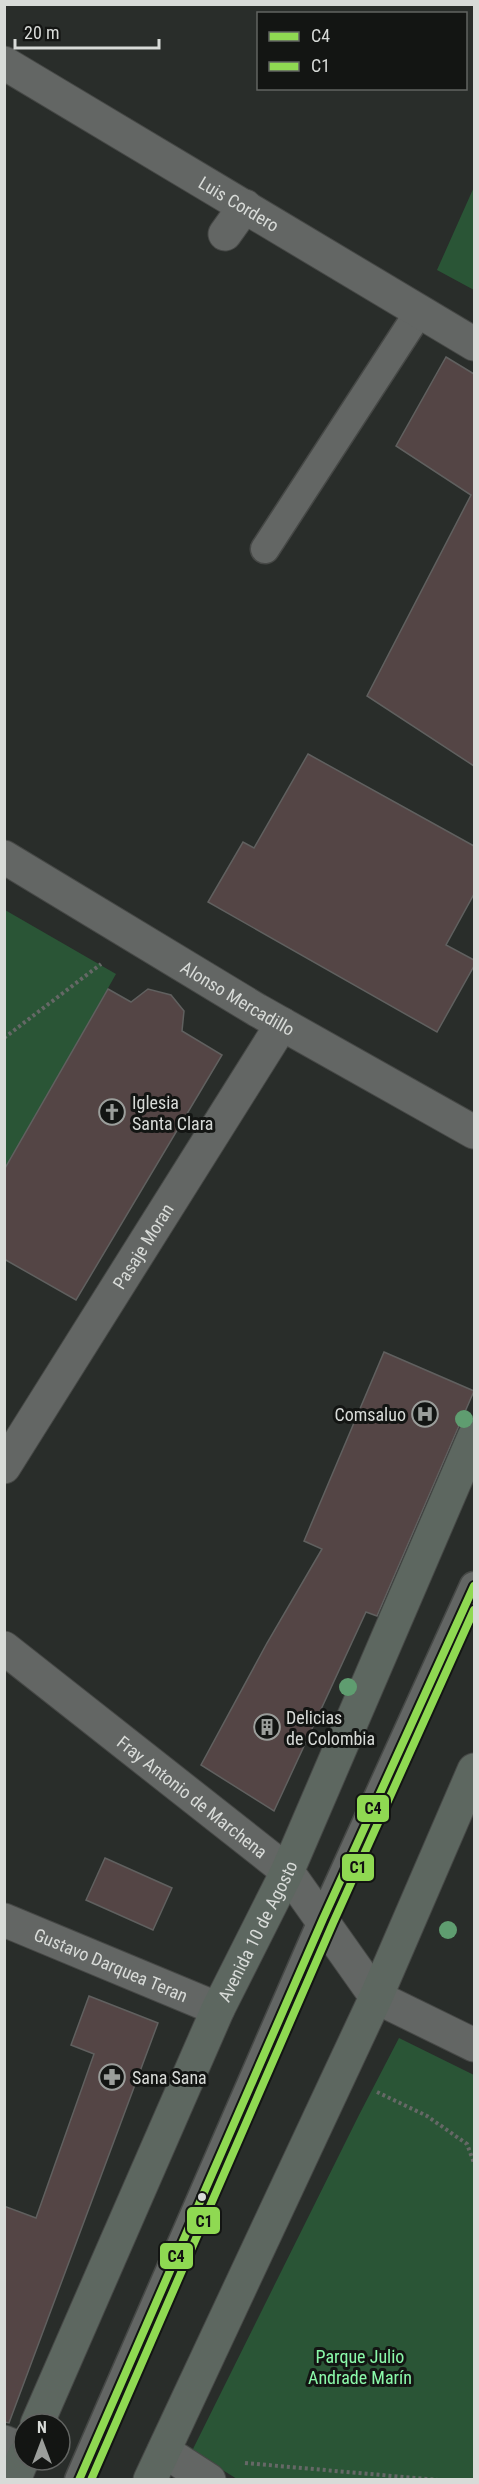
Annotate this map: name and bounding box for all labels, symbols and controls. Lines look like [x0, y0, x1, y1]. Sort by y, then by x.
scale bar [15, 12, 159, 50]
legend [257, 12, 467, 90]
text: 20 m [24, 22, 59, 43]
text: C4 [311, 25, 330, 46]
text: C1 [311, 55, 330, 76]
street label: Luis Cordero [195, 172, 283, 236]
street label: Alonso Mercadillo [177, 956, 298, 1040]
place label: Iglesia Santa Clara [132, 1092, 213, 1134]
church icon: Iglesia Santa Clara [97, 1097, 127, 1127]
street label: Pasaje Moran [108, 1199, 177, 1293]
hospital icon: Comsaluo [410, 1399, 440, 1429]
place label: Comsaluo [335, 1404, 406, 1425]
place label: Delicias de Colombia [286, 1707, 375, 1749]
building icon: Delicias de Colombia [252, 1712, 282, 1742]
street label: Fray Antonio de Marchena [113, 1731, 272, 1862]
line badge: C4 [356, 1794, 390, 1823]
text: C4 [364, 1799, 382, 1818]
line badge: C1 [341, 1853, 375, 1882]
street label: Avenida 10 de Agosto [213, 1858, 301, 2005]
text: C1 [349, 1858, 367, 1877]
street label: Gustavo Darquea Teran [31, 1923, 191, 2006]
pharmacy icon: Sana Sana [97, 2062, 127, 2092]
place label: Sana Sana [132, 2067, 207, 2088]
unlabelled marker [196, 2191, 208, 2203]
line badge: C1 [186, 2206, 221, 2235]
text: C1 [195, 2212, 213, 2231]
line badge: C4 [159, 2242, 194, 2270]
text: C4 [167, 2247, 185, 2266]
park label: Parque Julio Andrade Marín [308, 2346, 412, 2388]
north arrow [12, 2412, 72, 2472]
text: N [37, 2418, 47, 2437]

